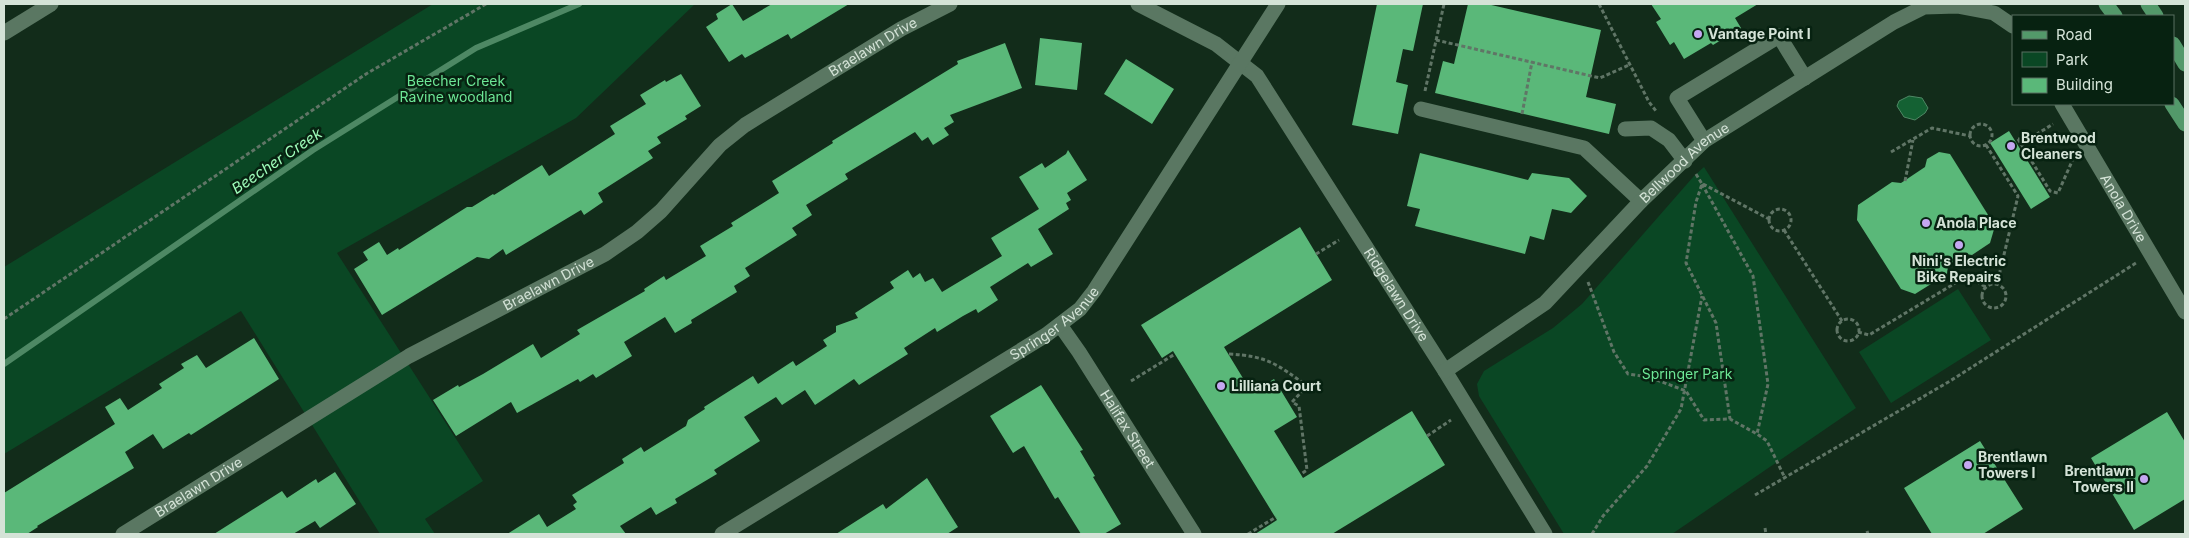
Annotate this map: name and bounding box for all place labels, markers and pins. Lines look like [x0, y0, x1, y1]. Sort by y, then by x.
place label: Vantage Point I [1708, 25, 1811, 42]
marker: Vantage Point I [1692, 28, 1704, 40]
place label: Brentwood Cleaners [2021, 129, 2096, 162]
marker: Brentwood Cleaners [2005, 140, 2017, 152]
place label: Anola Place [1936, 214, 2017, 231]
marker: Anola Place [1920, 217, 1932, 229]
marker: Nini's Electric Bike Repairs [1953, 239, 1965, 251]
place label: Nini's Electric Bike Repairs [1912, 252, 2006, 285]
place label: Lilliana Court [1231, 377, 1321, 394]
marker: Lilliana Court [1215, 380, 1227, 392]
place label: Brentlawn Towers I [1978, 448, 2047, 481]
marker: Brentlawn Towers I [1962, 459, 1974, 471]
place label: Brentlawn Towers II [2065, 462, 2134, 495]
marker: Brentlawn Towers II [2138, 473, 2150, 485]

